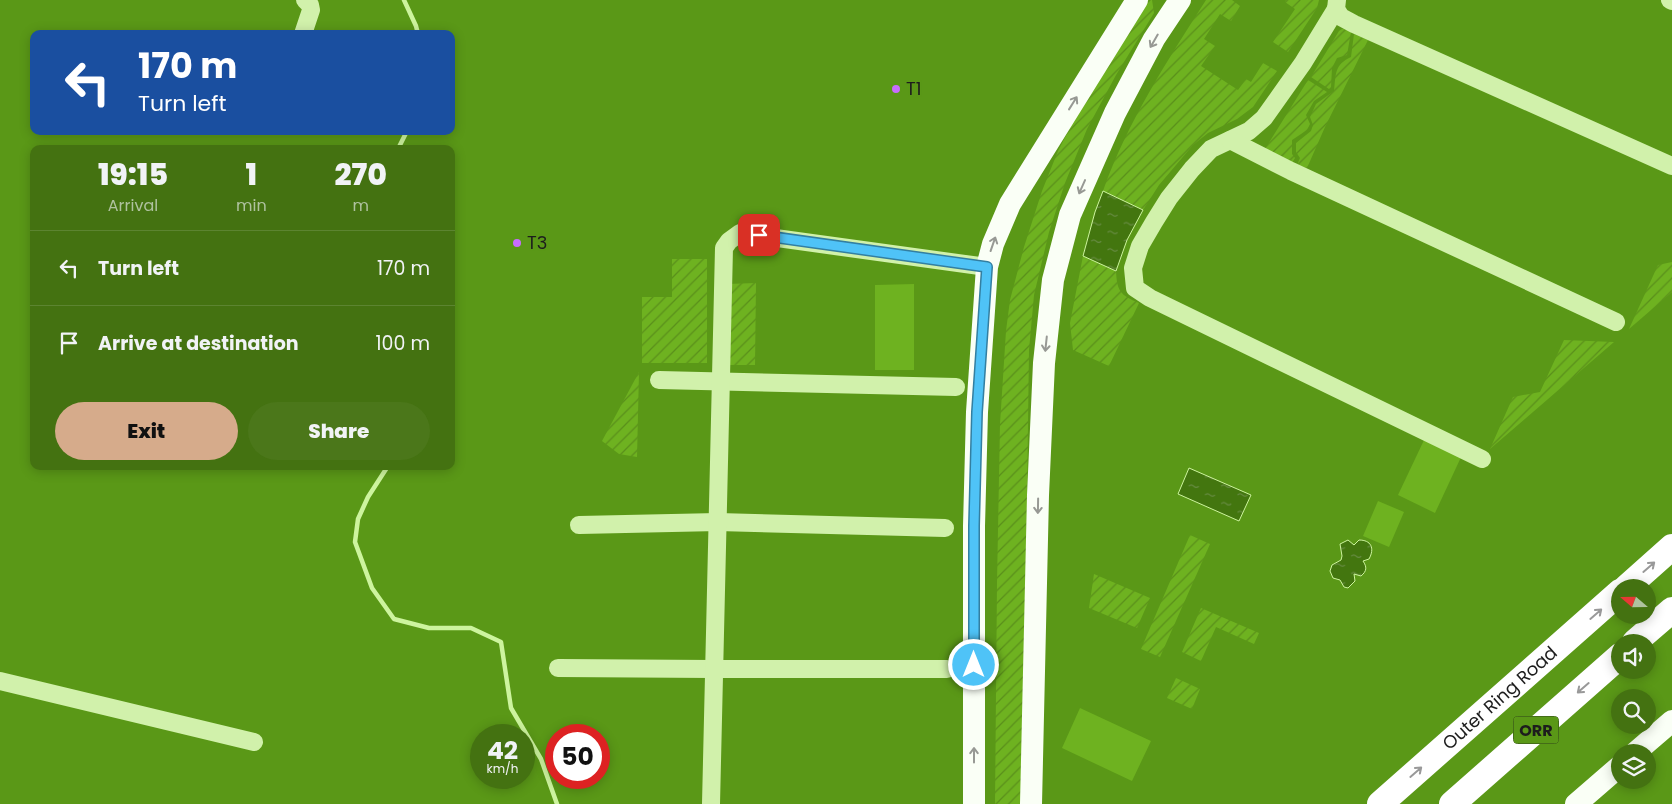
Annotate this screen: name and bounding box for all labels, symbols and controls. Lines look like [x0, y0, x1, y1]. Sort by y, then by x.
one-way arrow [1148, 34, 1158, 48]
text: 170 m [138, 41, 237, 90]
icon: left [55, 50, 120, 115]
place label: T1 [906, 76, 922, 101]
marker: T1 [890, 83, 902, 95]
text: Turn left [138, 88, 226, 119]
one-way arrow [1069, 97, 1079, 111]
text: 19:15 [98, 153, 168, 196]
text: 1 [245, 153, 257, 196]
text: 270 [335, 153, 387, 196]
one-way arrow [1077, 179, 1087, 194]
text: Arrival [108, 194, 158, 217]
text: min [236, 194, 267, 217]
text: m [353, 194, 369, 217]
pin [738, 214, 780, 256]
icon: arrive [745, 221, 773, 249]
place label: T3 [527, 230, 547, 255]
marker: T3 [511, 237, 523, 249]
one-way arrow [989, 237, 998, 252]
icon: left [55, 254, 83, 282]
text: Turn left [98, 255, 179, 282]
text: 170 m [377, 255, 430, 282]
icon: arrive [55, 329, 83, 357]
text: Arrive at destination [98, 330, 299, 357]
text: 100 m [375, 330, 430, 357]
one-way arrow [1041, 336, 1051, 352]
button: Exit [55, 402, 238, 460]
button: Share [248, 402, 430, 460]
one-way arrow [1033, 498, 1043, 514]
one-way arrow [1642, 561, 1655, 573]
north arrow [1611, 579, 1656, 624]
map controls [1611, 579, 1656, 789]
one-way arrow [1589, 608, 1602, 619]
button: sound [1611, 634, 1656, 679]
position arrow [947, 638, 999, 690]
street label: Outer Ring Road [1437, 640, 1562, 755]
one-way arrow [1577, 682, 1590, 694]
button: search [1611, 689, 1656, 734]
road number: ORR [1514, 716, 1558, 744]
speed limit sign: 50 [545, 724, 610, 789]
text: 42 [487, 733, 518, 768]
button: layers [1611, 744, 1656, 789]
one-way arrow [969, 748, 979, 764]
text: km/h [487, 760, 518, 777]
one-way arrow [1410, 766, 1423, 778]

